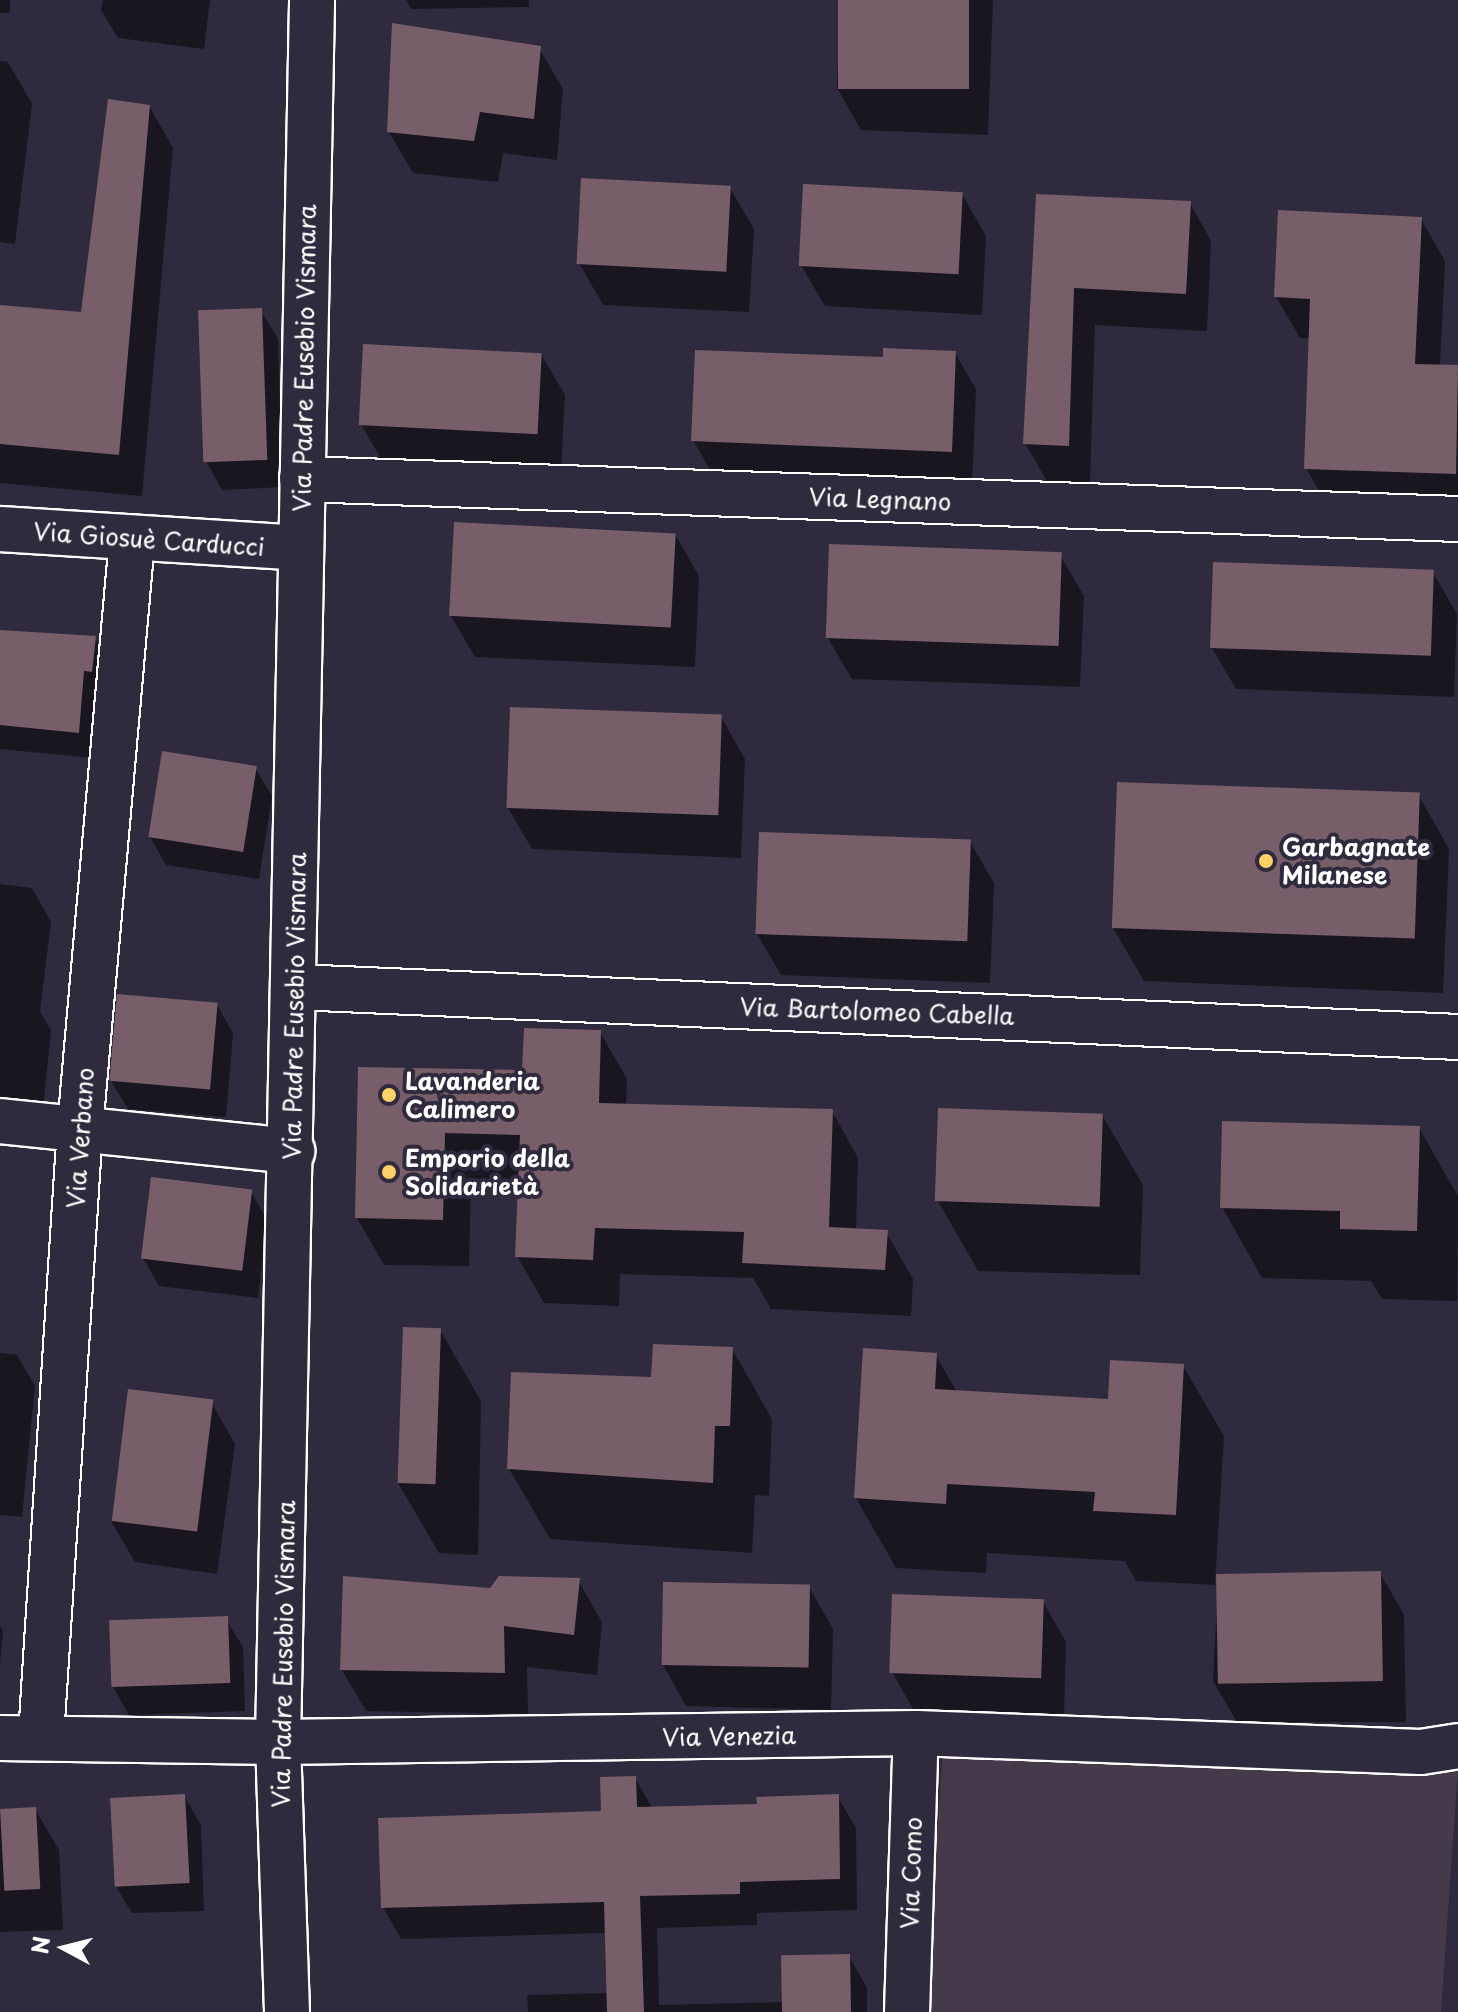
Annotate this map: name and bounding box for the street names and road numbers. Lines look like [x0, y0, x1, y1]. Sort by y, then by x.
street label: Via Padre Eusebio Vismara [287, 204, 321, 512]
street label: Via Legnano [809, 482, 951, 516]
street label: Via Giosuè Carducci [32, 517, 266, 561]
street label: Via Padre Eusebio Vismara [277, 852, 311, 1160]
street label: Via Bartolomeo Cabella [739, 992, 1015, 1030]
street label: Via Verbano [61, 1067, 99, 1209]
street label: Via Padre Eusebio Vismara [266, 1500, 300, 1808]
street label: Via Venezia [662, 1720, 796, 1752]
street label: Via Como [895, 1817, 927, 1929]

